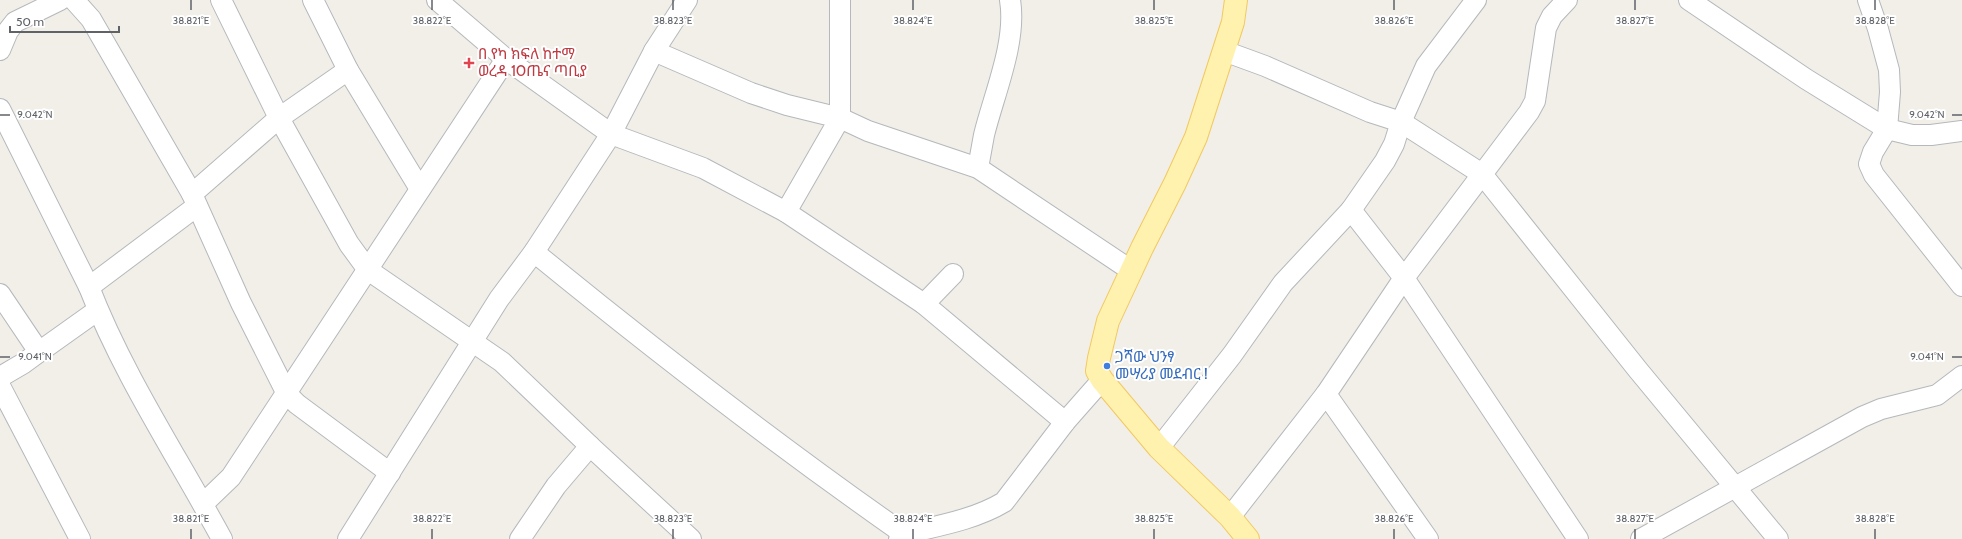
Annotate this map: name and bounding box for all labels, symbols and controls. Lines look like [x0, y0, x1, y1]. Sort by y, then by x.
scale bar [10, 8, 119, 34]
text: 50 m [16, 14, 44, 29]
text: 38.821°E [173, 14, 210, 27]
text: 38.822°E [413, 14, 452, 27]
text: 38.823°E [654, 14, 693, 27]
text: 38.824°E [894, 14, 933, 27]
text: 38.825°E [1135, 14, 1174, 27]
text: 38.826°E [1375, 14, 1414, 27]
text: 38.827°E [1616, 14, 1655, 27]
text: 38.828°E [1855, 14, 1895, 27]
place label: በ የካ ክፍለ ከተማ ወረዳ 10ጤና ጣቢያ [478, 45, 587, 80]
marker: በ የካ ክፍለ ከተማ ወረዳ 10ጤና ጣቢያ [463, 57, 475, 69]
text: 9.042°N [17, 108, 53, 121]
text: 9.042°N [1909, 108, 1945, 121]
place label: ጋሻው ህንፃ መሣሪያ መደብር ! [1115, 348, 1208, 383]
text: 9.041°N [18, 350, 52, 363]
text: 9.041°N [1910, 350, 1944, 363]
marker: ጋሻው ህንፃ መሣሪያ መደብር ! [1102, 361, 1112, 371]
text: 38.821°E [173, 512, 210, 525]
text: 38.822°E [413, 512, 452, 525]
text: 38.823°E [654, 512, 693, 525]
text: 38.824°E [894, 512, 933, 525]
text: 38.825°E [1135, 512, 1174, 525]
text: 38.826°E [1375, 512, 1414, 525]
text: 38.827°E [1616, 512, 1655, 525]
text: 38.828°E [1855, 512, 1895, 525]

